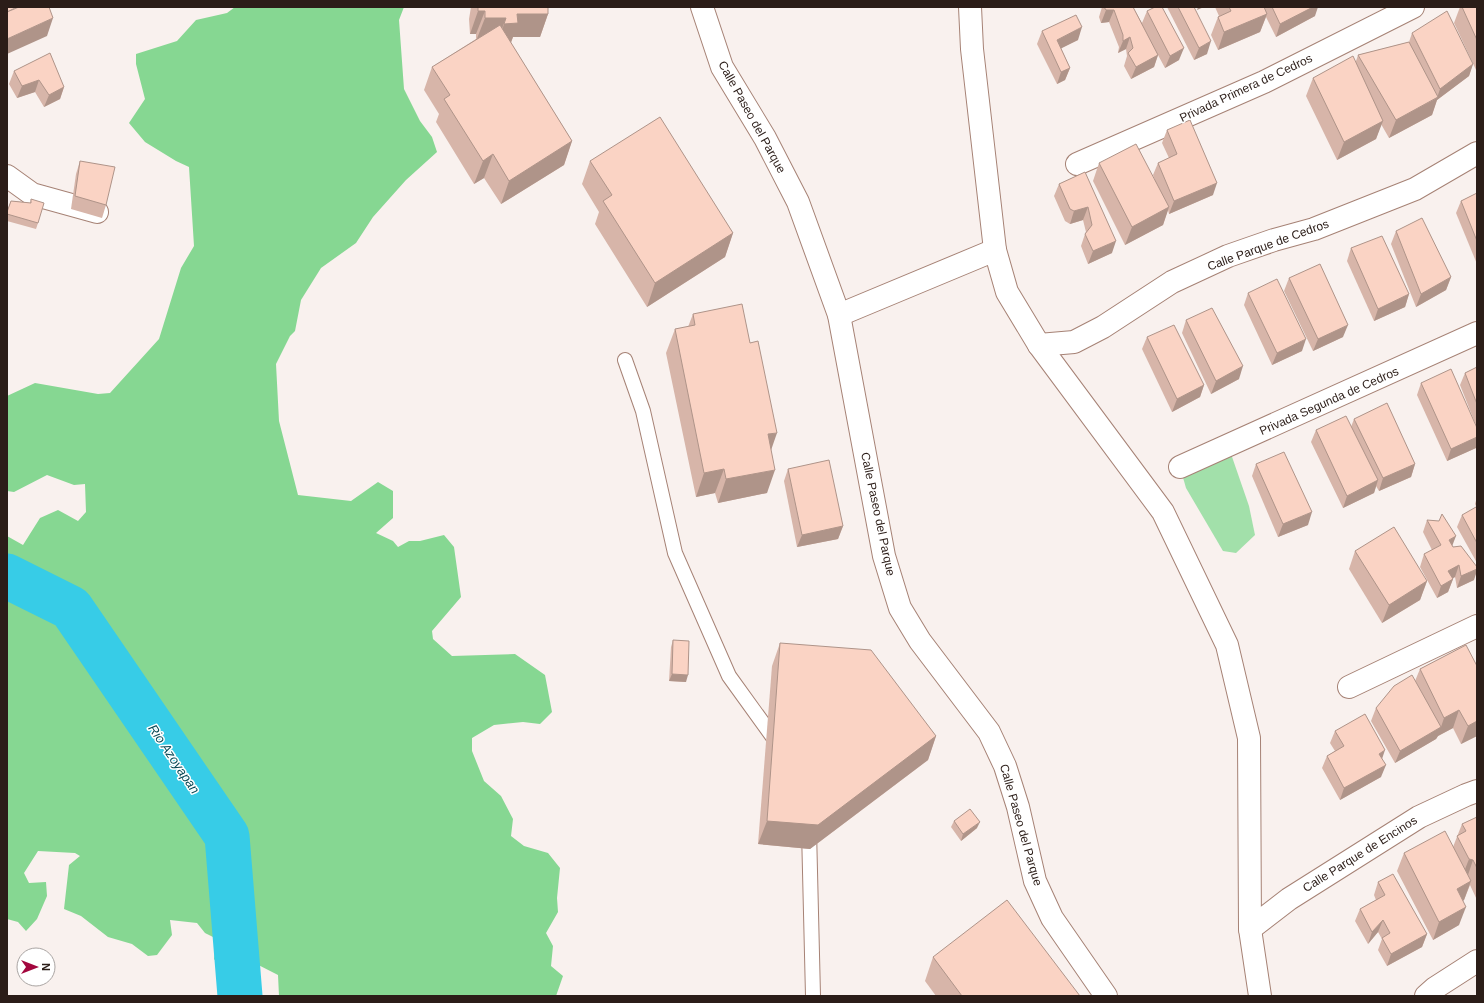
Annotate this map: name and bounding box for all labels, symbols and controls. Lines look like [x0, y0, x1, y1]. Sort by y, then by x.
street label: Privada Primera de Cedros [1177, 51, 1315, 125]
street label: Calle Paseo del Parque [715, 58, 789, 176]
street label: Calle Parque de Cedros [1205, 217, 1331, 273]
street label: Privada Segunda de Cedros [1257, 364, 1401, 438]
street label: Calle Paseo del Parque [858, 451, 898, 577]
water label: Rio Azoyapan [145, 721, 203, 797]
street label: Calle Paseo del Parque [997, 762, 1045, 888]
street label: Calle Parque de Encinos [1300, 813, 1420, 895]
north arrow [16, 947, 56, 987]
text: N [40, 963, 52, 971]

